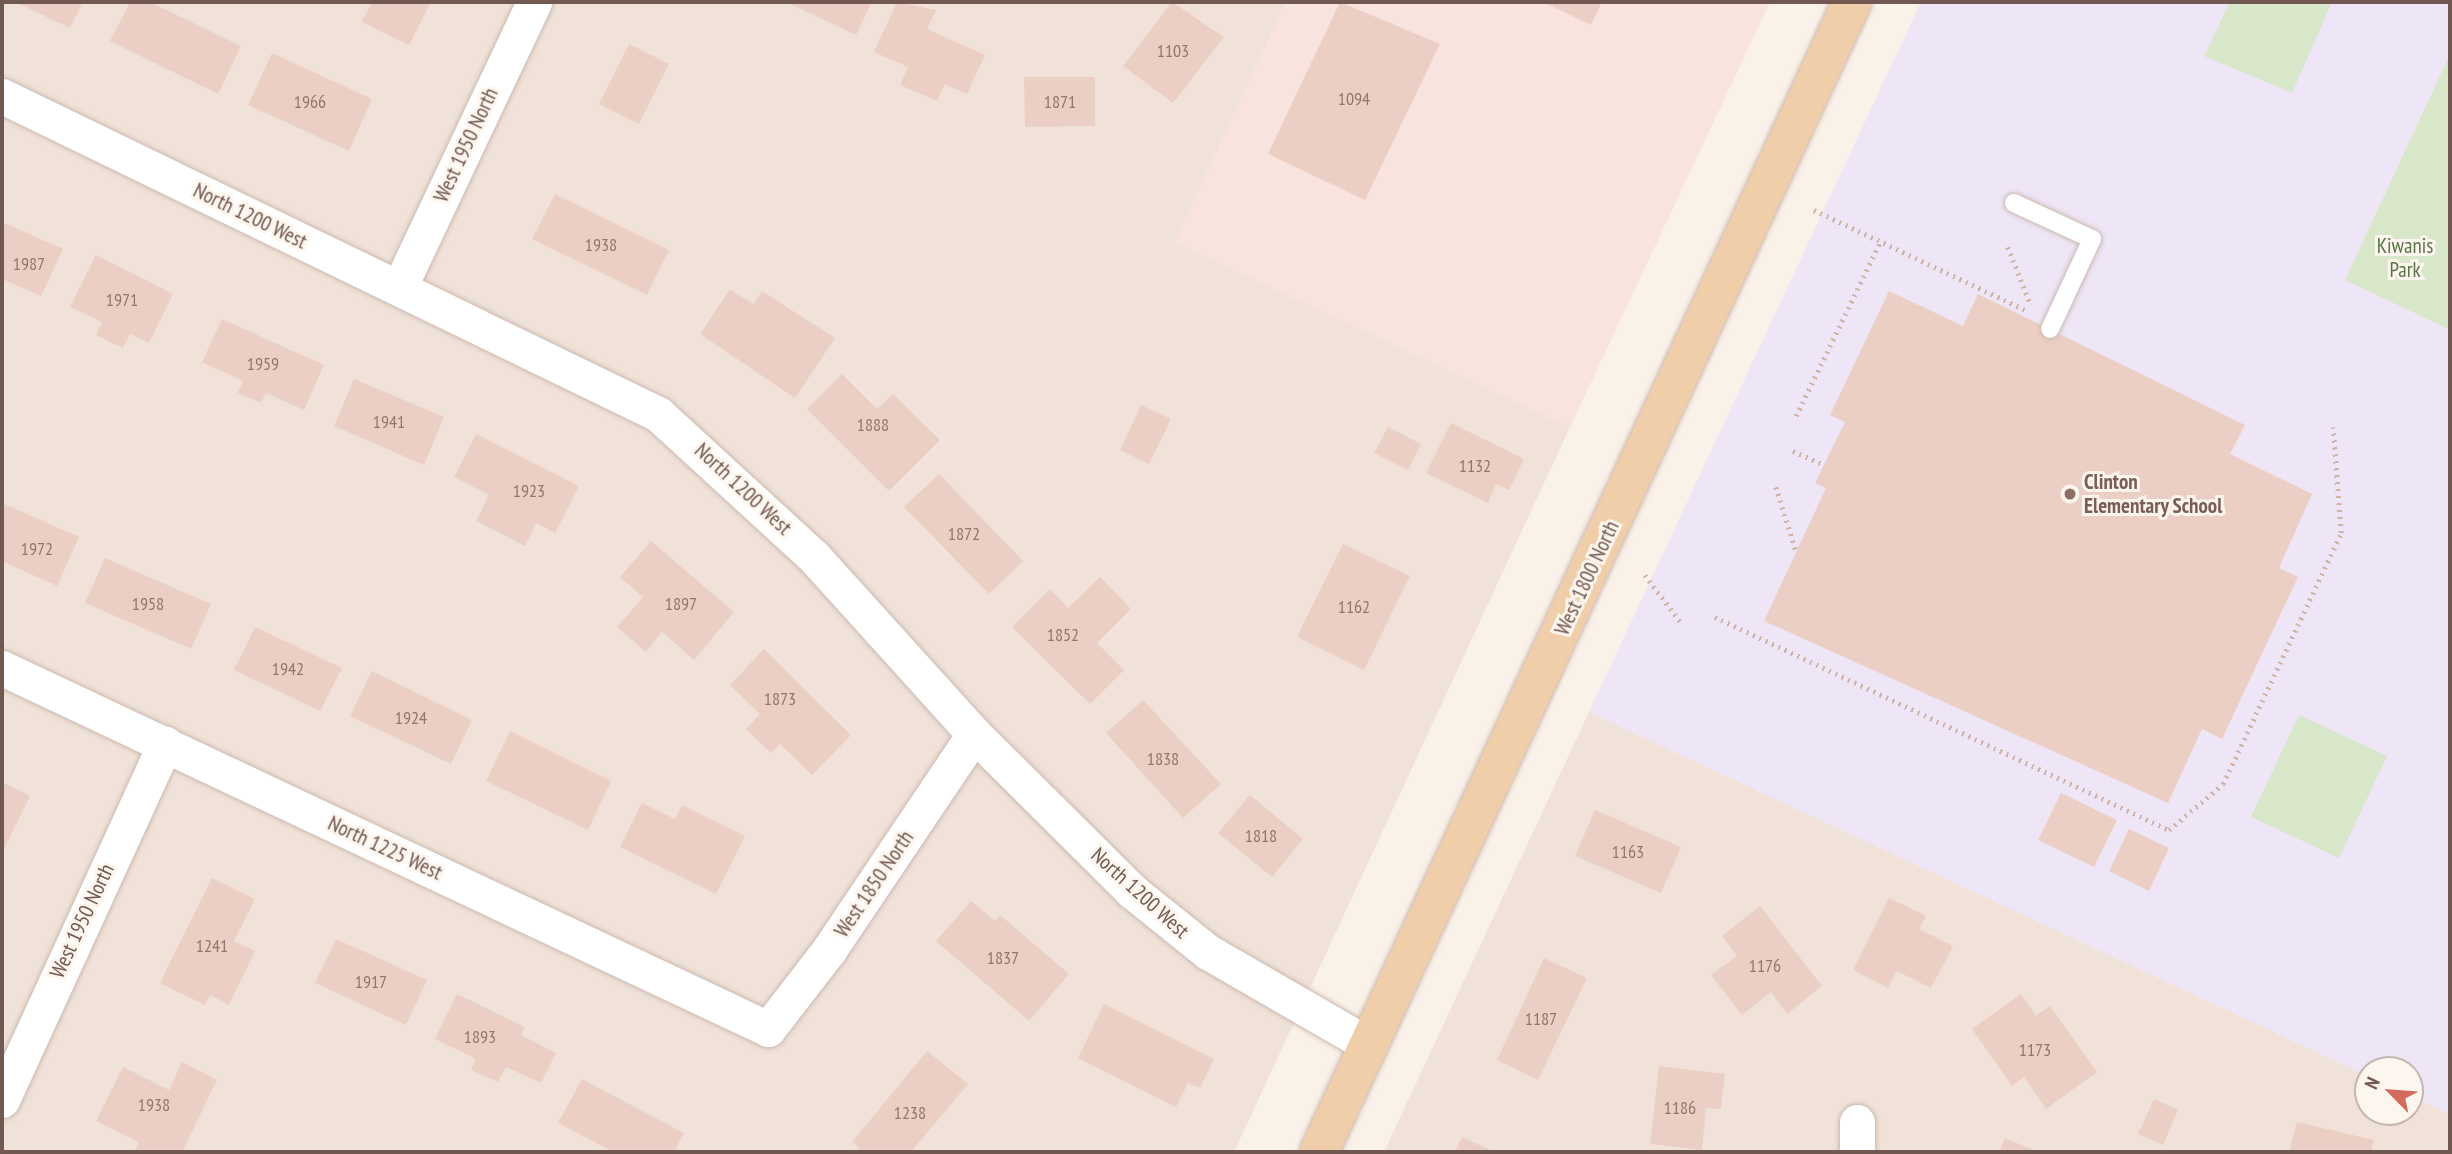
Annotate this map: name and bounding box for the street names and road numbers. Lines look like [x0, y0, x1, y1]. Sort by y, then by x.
street label: West 1950 North [429, 84, 503, 206]
street label: North 1200 West [189, 178, 311, 254]
street label: North 1200 West [689, 438, 797, 540]
street label: West 1800 North [1550, 517, 1624, 639]
street label: North 1225 West [324, 811, 446, 885]
street label: West 1850 North [829, 826, 919, 942]
street label: North 1200 West [1086, 842, 1194, 944]
street label: West 1950 North [45, 860, 119, 982]

